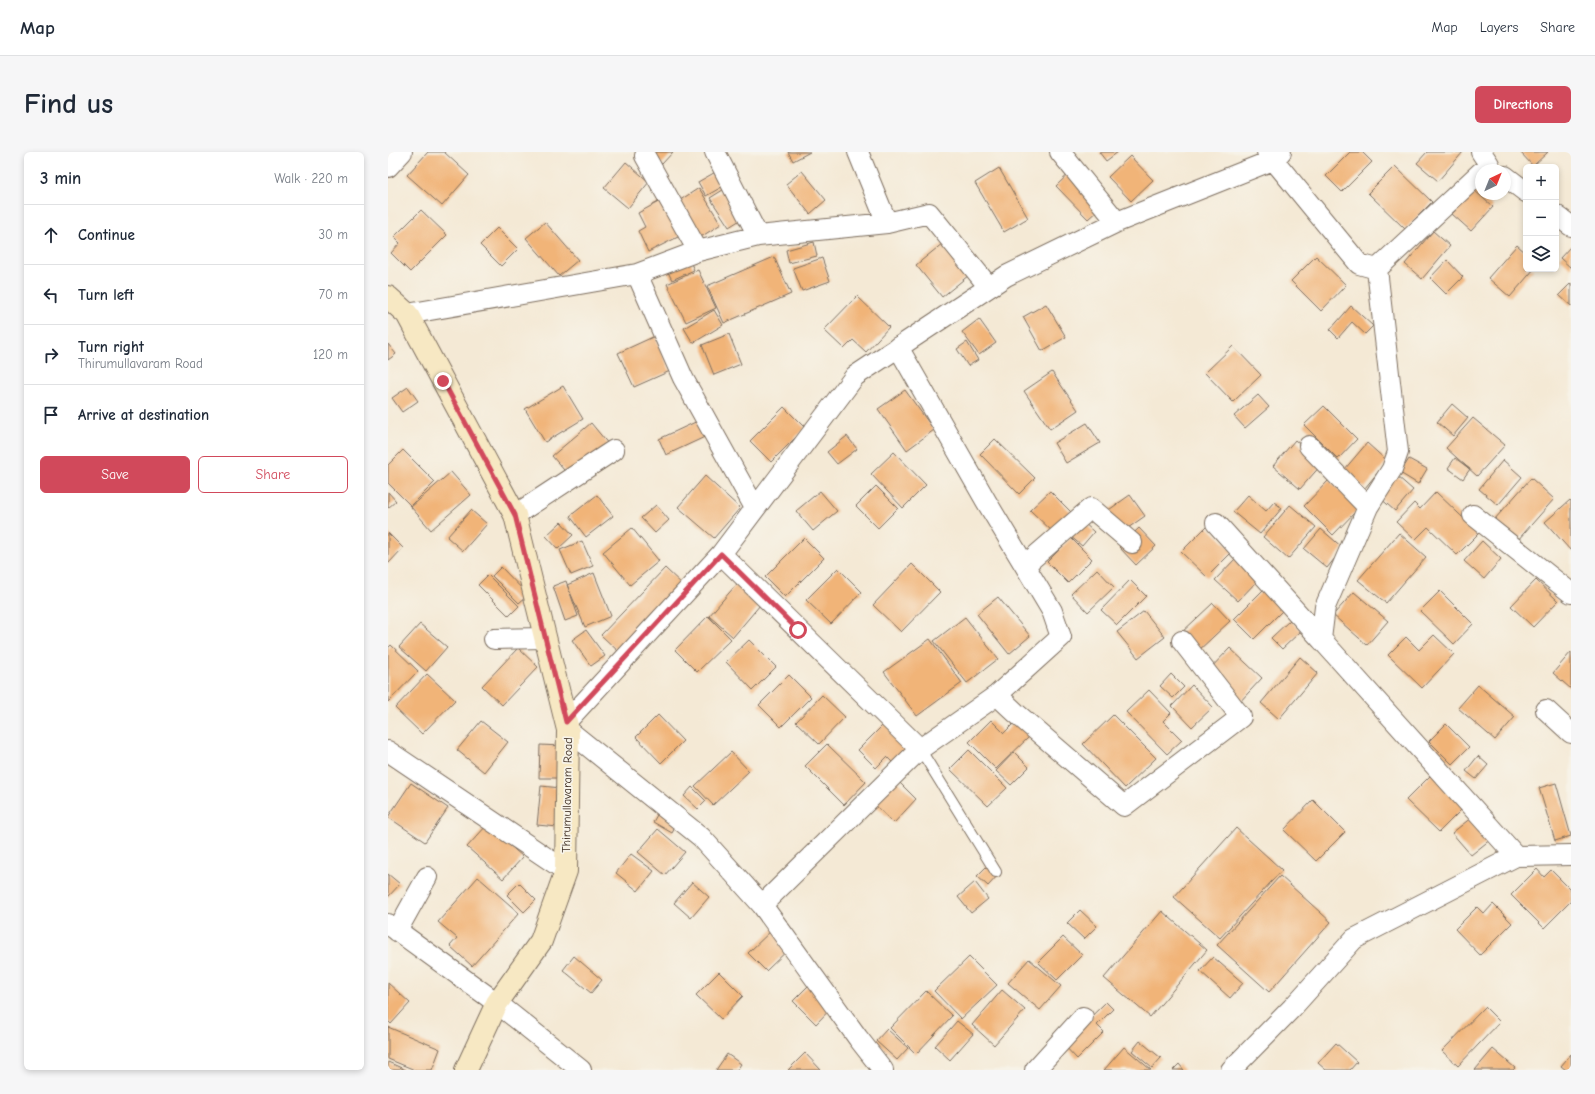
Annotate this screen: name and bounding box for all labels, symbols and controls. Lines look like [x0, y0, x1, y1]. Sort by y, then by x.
text: Map [20, 17, 55, 39]
text: Map [1431, 19, 1458, 36]
text: Layers [1480, 19, 1518, 36]
text: Share [1540, 19, 1575, 36]
button: Directions [1475, 86, 1571, 123]
text: Find us [24, 88, 113, 120]
north arrow [1475, 164, 1511, 200]
map controls [1523, 164, 1559, 272]
button: + [1523, 164, 1559, 200]
text: 3 min [40, 169, 81, 188]
text: Walk · 220 m [274, 171, 348, 186]
button: − [1523, 200, 1559, 236]
icon: ahead [40, 224, 62, 246]
text: Continue [78, 226, 135, 244]
text: 30 m [318, 227, 348, 242]
button: layers [1523, 236, 1559, 272]
icon: left [40, 284, 62, 306]
text: Turn left [78, 286, 134, 304]
text: 70 m [319, 287, 348, 302]
text: Turn right [78, 338, 144, 356]
icon: right [40, 344, 62, 366]
text: 120 m [313, 347, 348, 362]
text: Thirumullavaram Road [78, 356, 203, 371]
route end [434, 372, 452, 390]
icon: arrive [40, 404, 62, 426]
text: Arrive at destination [78, 406, 209, 424]
button: Save [40, 456, 190, 493]
button: Share [198, 456, 348, 493]
route start [789, 621, 807, 639]
street label: Thirumullavaram Road [559, 737, 575, 853]

